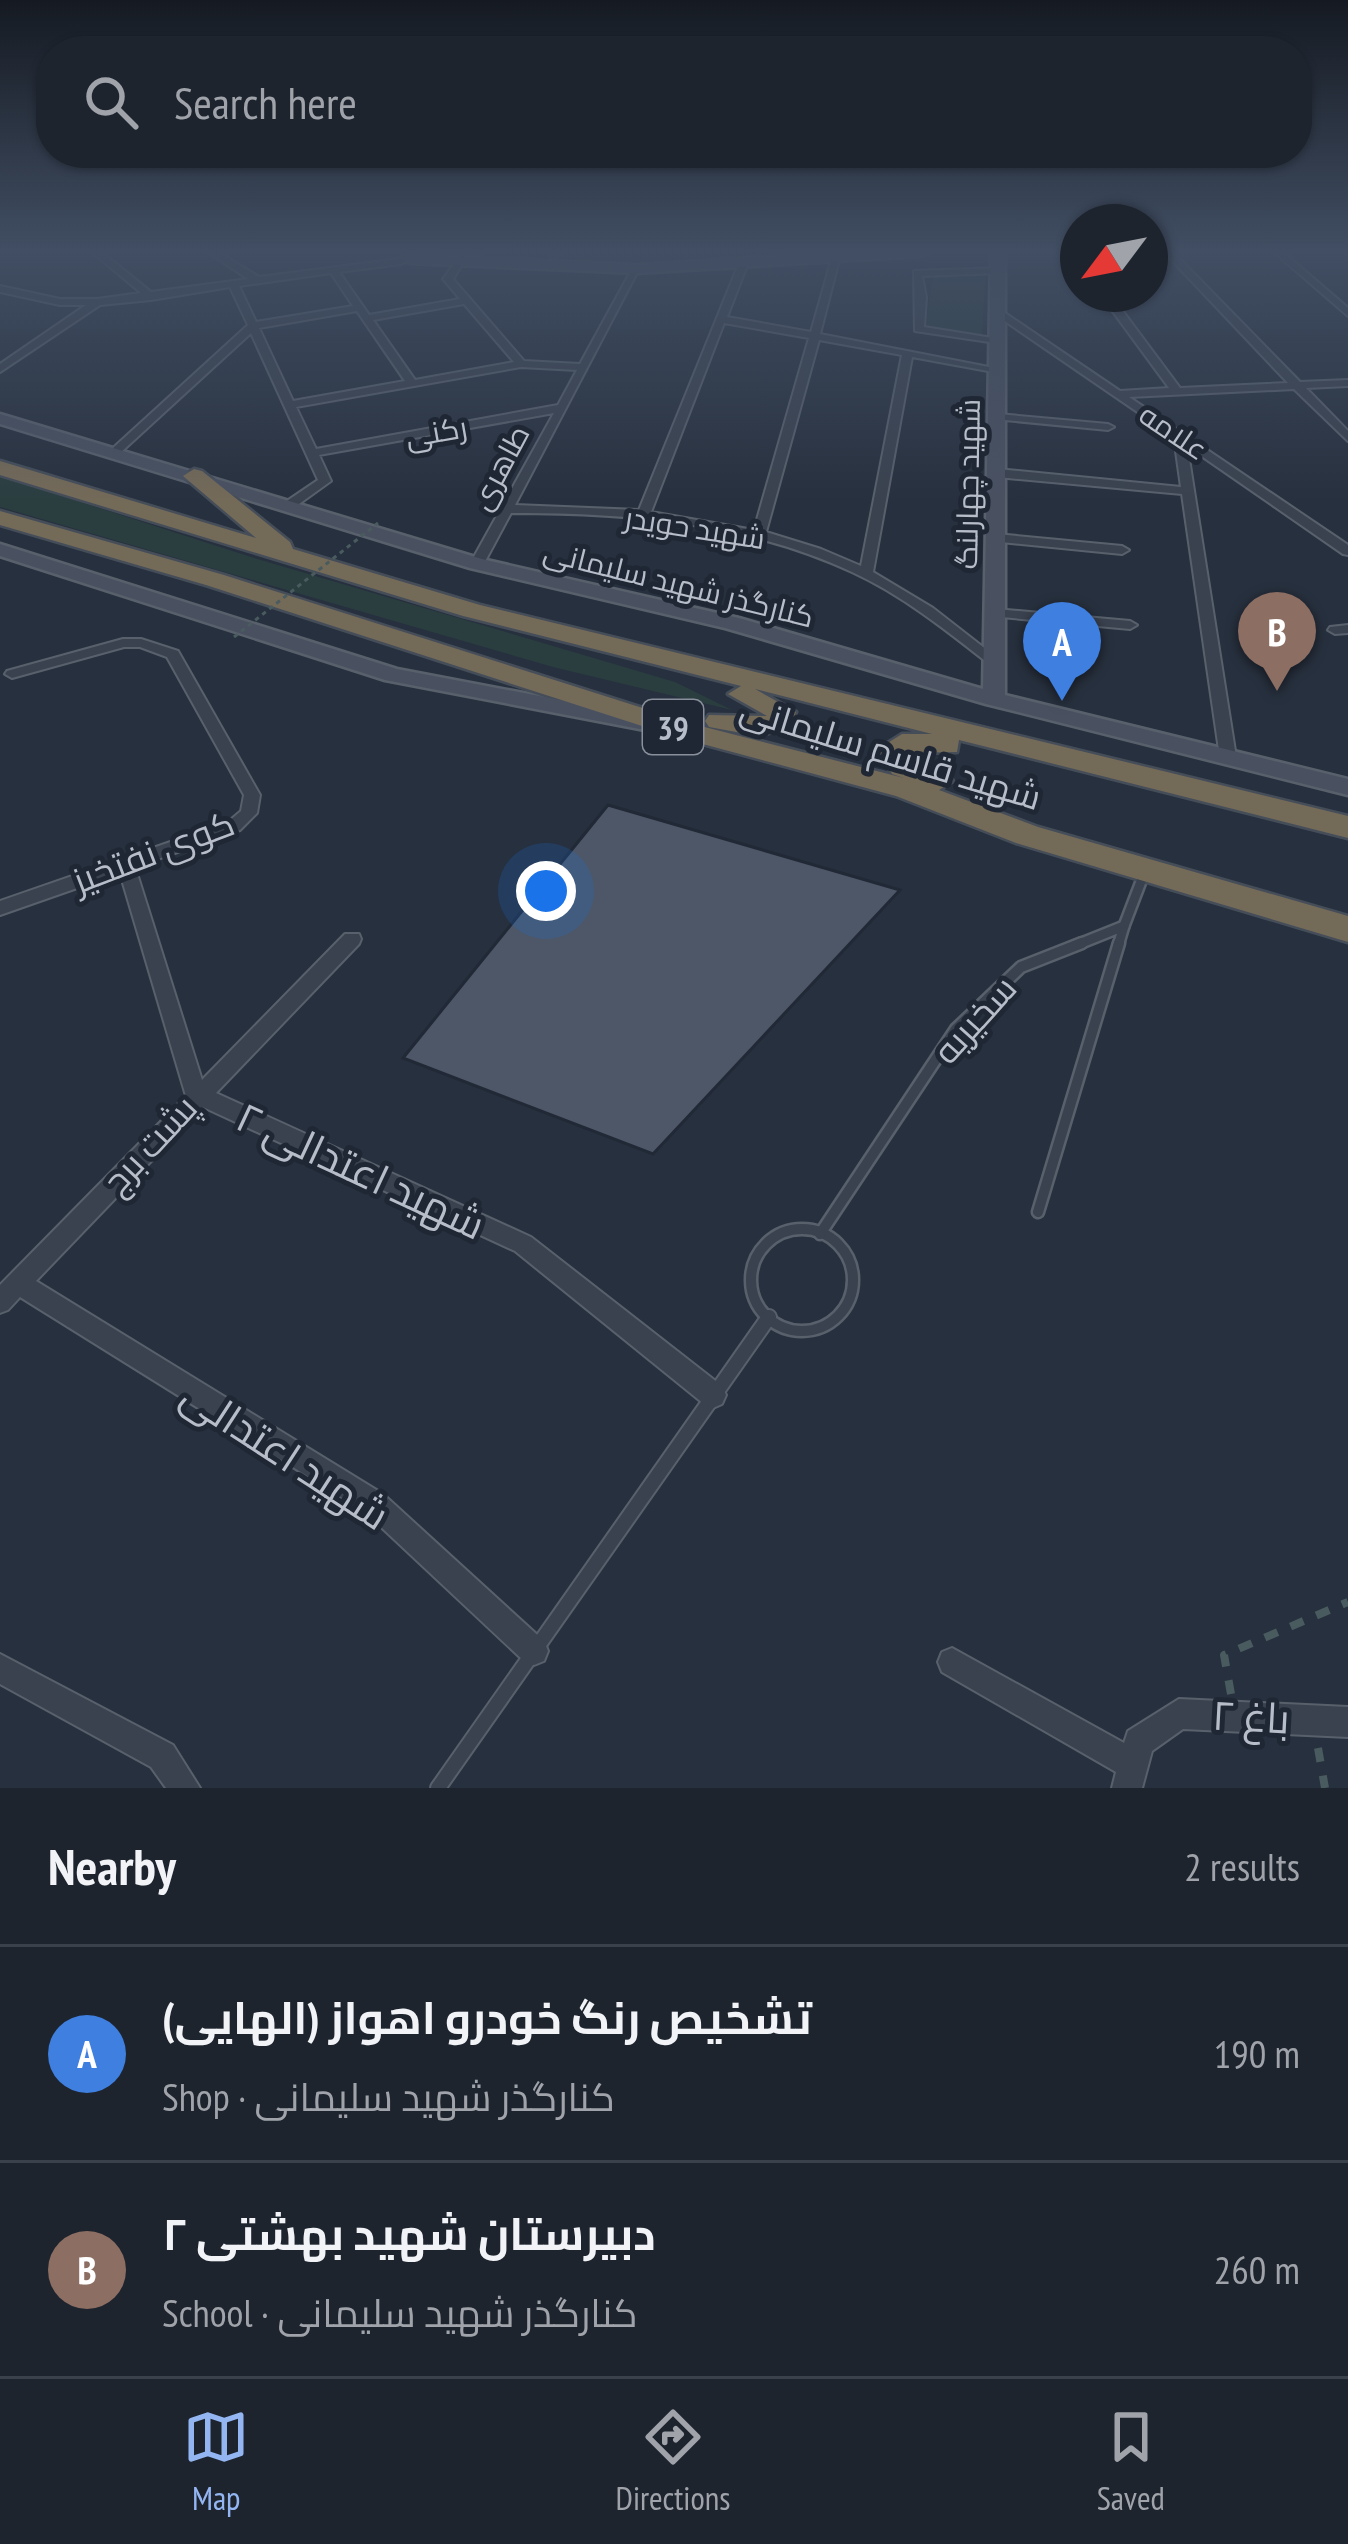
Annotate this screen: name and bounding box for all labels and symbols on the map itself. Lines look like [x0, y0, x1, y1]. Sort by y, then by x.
north arrow [1060, 204, 1168, 312]
street label: علامه [1132, 394, 1216, 468]
street label: شهید چهارلنگ [946, 398, 989, 570]
street label: رکنی [402, 406, 470, 456]
street label: طاهری [460, 418, 538, 516]
street label: شهید حویدر [620, 496, 768, 557]
street label: کنارگذر شهید سلیمانی [540, 531, 818, 635]
pin: B [1238, 592, 1316, 691]
pin: A [1023, 602, 1101, 701]
street label: شهید قاسم سلیمانی [734, 684, 1047, 822]
road number: 39 [643, 700, 703, 754]
street label: کوی نفتخیز [64, 799, 241, 904]
your location [516, 861, 576, 921]
street label: سخیریه [922, 965, 1026, 1073]
street label: پشت برج [91, 1084, 208, 1205]
street label: شهید اعتدالی ۲ [228, 1088, 494, 1252]
street label: شهید اعتدالی [172, 1366, 400, 1542]
street label: باغ ۲ [1211, 1687, 1291, 1746]

